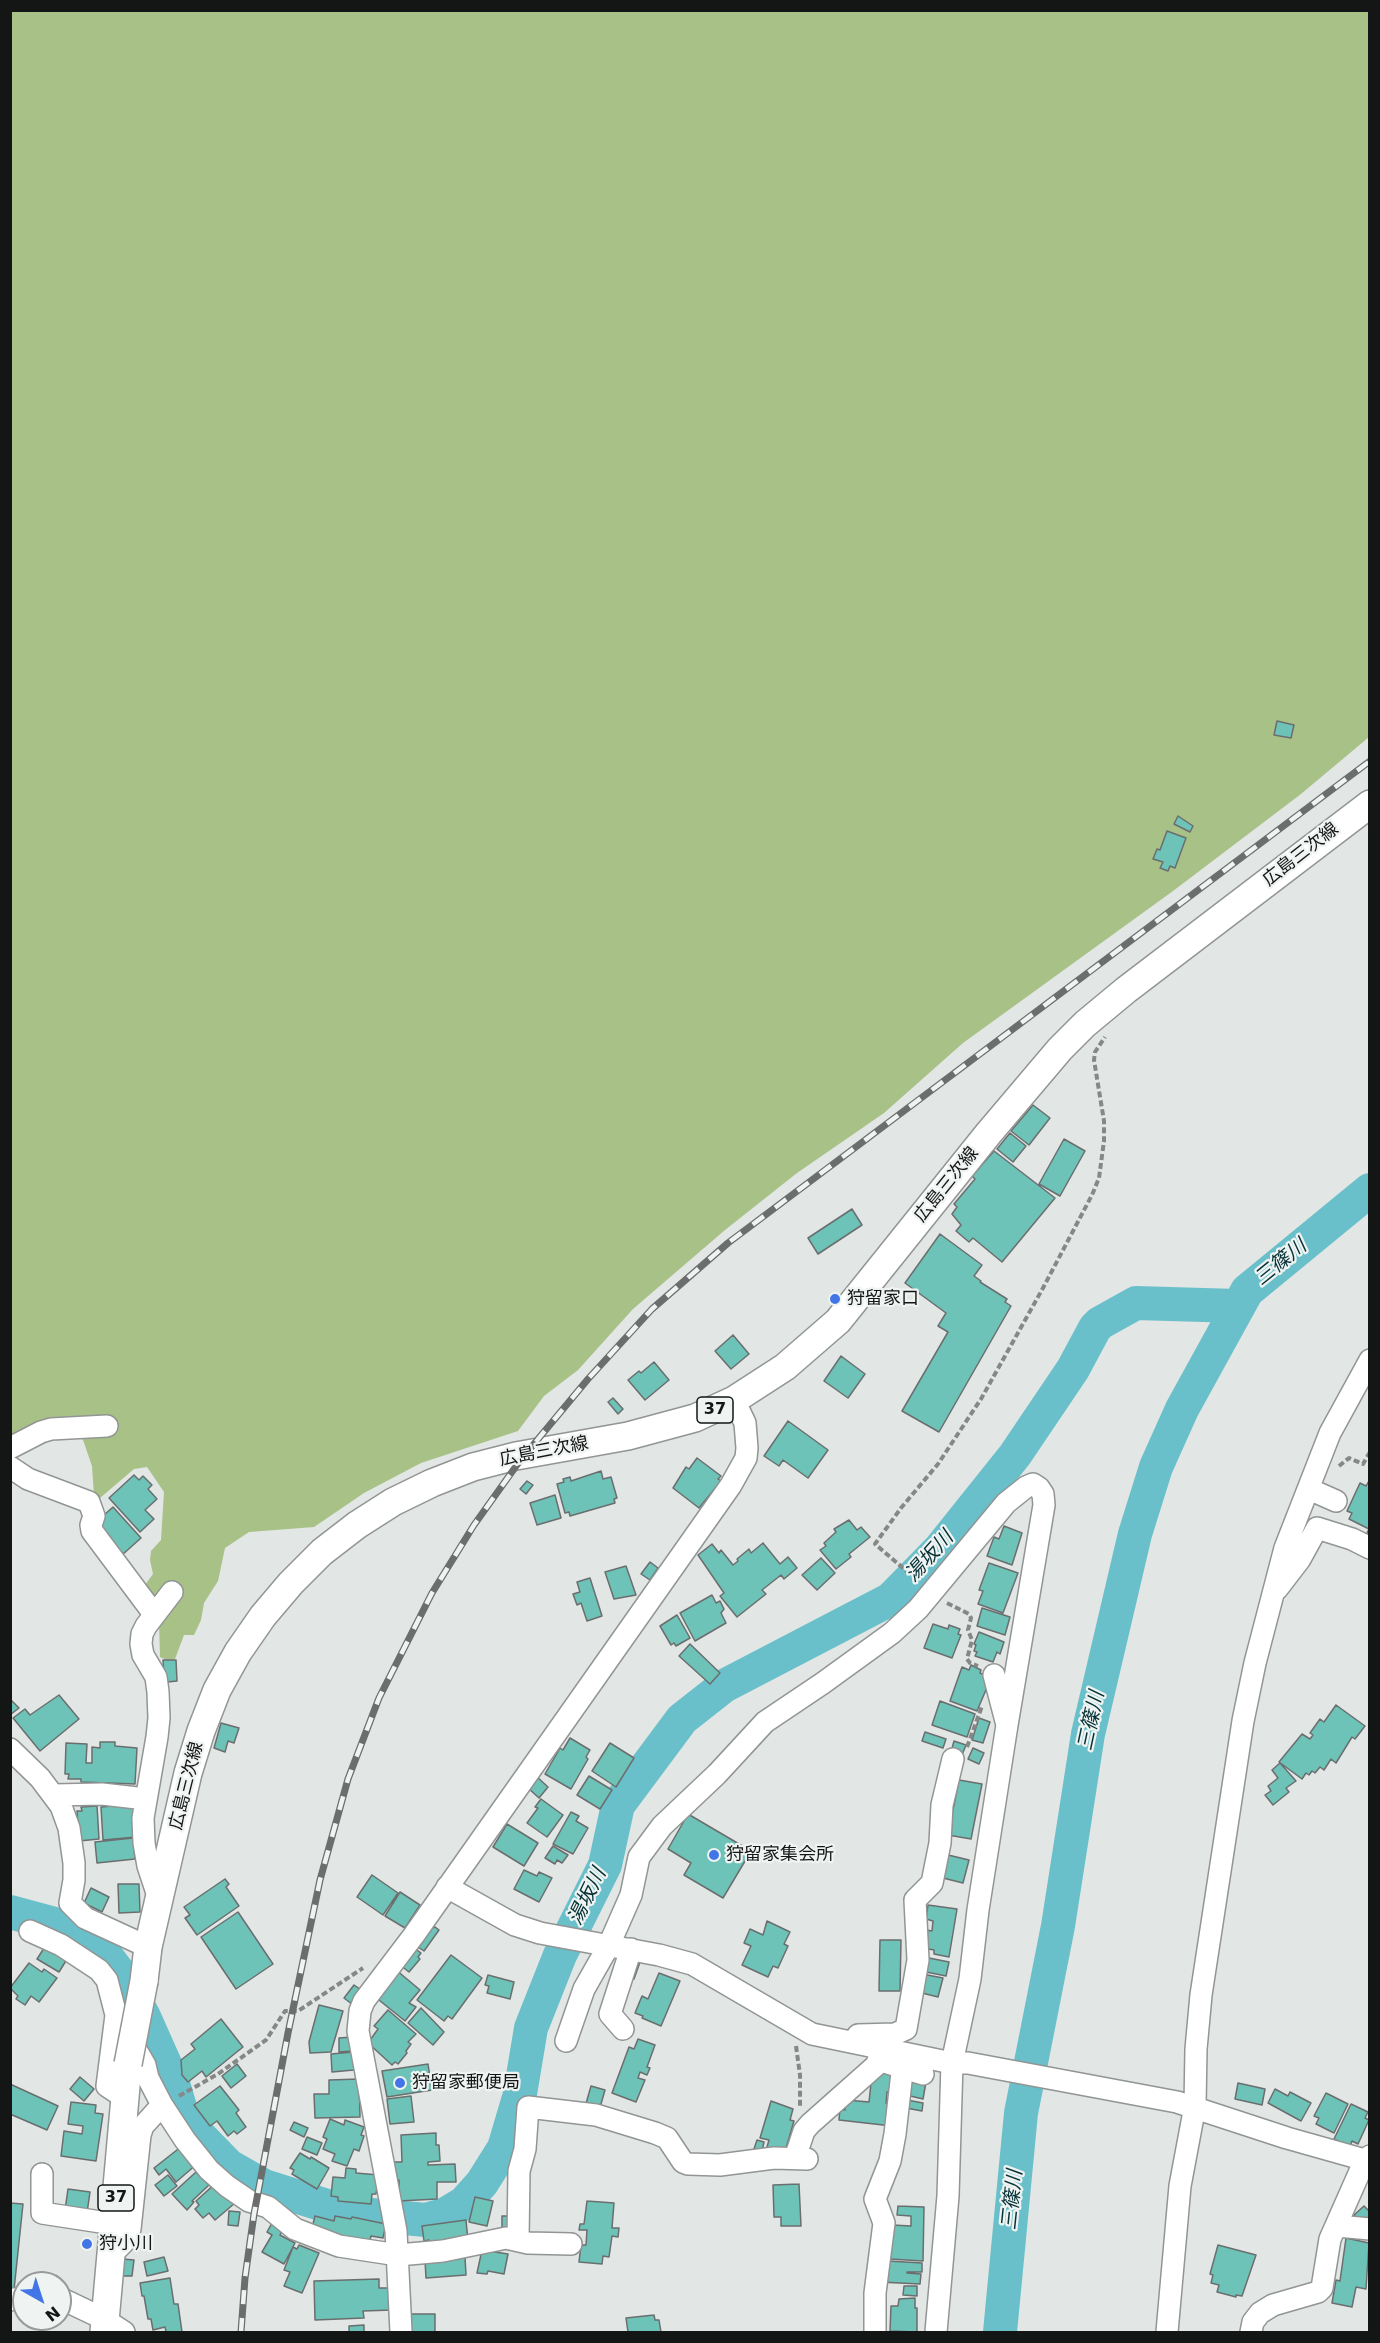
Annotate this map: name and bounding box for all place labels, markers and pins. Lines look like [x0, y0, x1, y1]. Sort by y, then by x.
place label: 狩留家口 [847, 1288, 919, 1310]
marker: 狩留家口 [828, 1292, 842, 1306]
place label: 狩留家集会所 [726, 1844, 834, 1866]
marker: 狩留家集会所 [707, 1848, 721, 1862]
place label: 狩留家郵便局 [412, 2072, 520, 2094]
marker: 狩留家郵便局 [393, 2076, 407, 2090]
place label: 狩小川 [99, 2233, 153, 2255]
marker: 狩小川 [80, 2237, 94, 2251]

